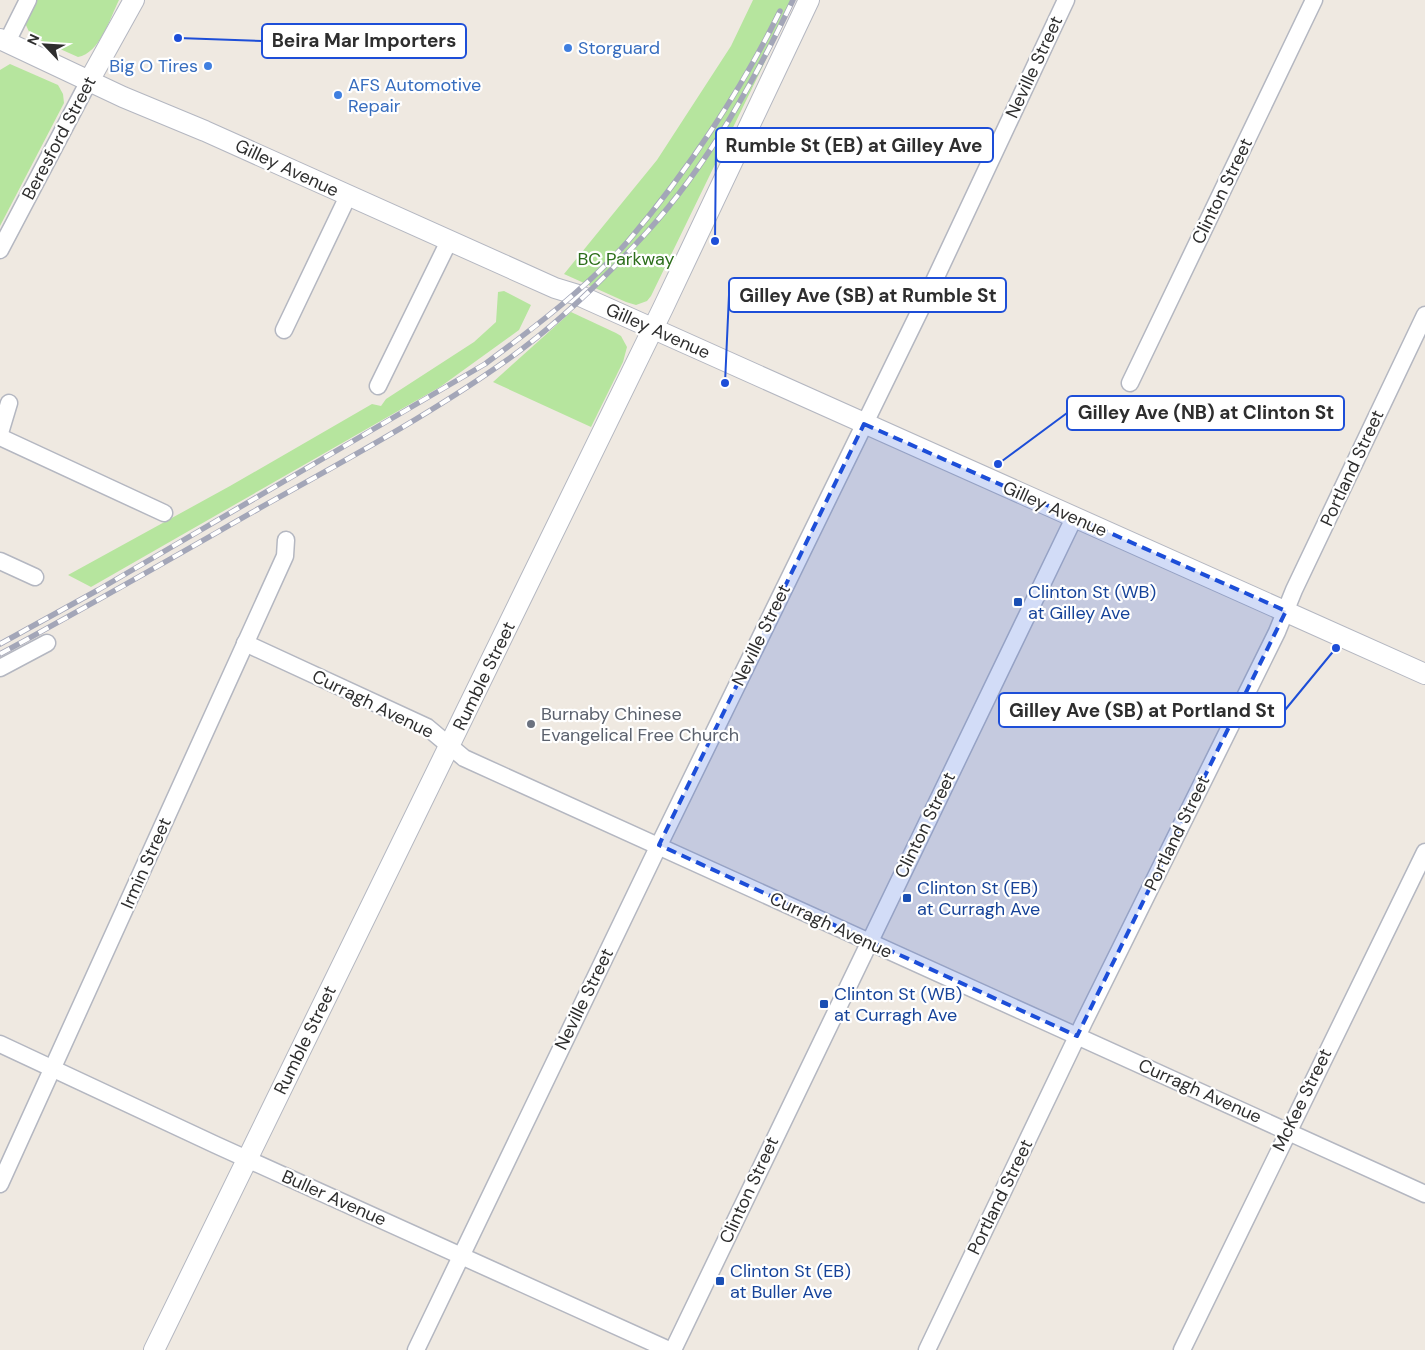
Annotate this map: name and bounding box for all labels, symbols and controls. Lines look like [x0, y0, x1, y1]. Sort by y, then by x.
street label: Neville Street [1000, 12, 1068, 122]
north arrow [20, 20, 70, 70]
callout: Beira Mar Importers [262, 24, 466, 58]
text: Beira Mar Importers [272, 28, 456, 53]
text: N [23, 31, 44, 48]
place label: Storguard [578, 36, 660, 60]
marker: Storguard [562, 42, 574, 54]
place label: Big O Tires [109, 54, 198, 78]
marker: Big O Tires [202, 60, 214, 72]
street label: Beresford Street [16, 72, 102, 204]
place label: AFS Automotive Repair [348, 73, 481, 118]
marker: AFS Automotive Repair [332, 89, 344, 101]
callout: Rumble St (EB) at Gilley Ave [716, 128, 993, 162]
street label: Gilley Avenue [231, 133, 343, 203]
text: Rumble St (EB) at Gilley Ave [725, 133, 983, 158]
street label: Clinton Street [1186, 134, 1258, 248]
park label: BC Parkway [577, 247, 675, 271]
callout: Gilley Ave (SB) at Rumble St [729, 278, 1006, 312]
text: Gilley Ave (SB) at Rumble St [739, 283, 997, 308]
street label: Gilley Avenue [602, 297, 714, 365]
callout: Gilley Ave (NB) at Clinton St [1067, 396, 1344, 430]
text: Gilley Ave (NB) at Clinton St [1078, 400, 1334, 425]
street label: Portland Street [1315, 406, 1389, 530]
street label: Gilley Avenue [999, 475, 1111, 543]
street label: Neville Street [726, 580, 796, 690]
place label: Clinton St (WB) at Gilley Ave [1028, 580, 1156, 625]
marker: Clinton St (WB) at Gilley Ave [1012, 596, 1024, 608]
street label: Rumble Street [447, 618, 521, 734]
street label: Curragh Avenue [308, 664, 438, 744]
callout: Gilley Ave (SB) at Portland St [999, 693, 1285, 727]
text: Gilley Ave (SB) at Portland St [1009, 698, 1275, 723]
place label: Burnaby Chinese Evangelical Free Church [541, 702, 739, 747]
marker: Burnaby Chinese Evangelical Free Church [525, 718, 537, 730]
street label: Clinton Street [889, 768, 961, 882]
street label: Portland Street [1139, 771, 1215, 895]
street label: Irmin Street [115, 814, 177, 912]
place label: Clinton St (EB) at Curragh Ave [917, 876, 1040, 921]
street label: Curragh Avenue [766, 886, 896, 964]
marker: Clinton St (EB) at Curragh Ave [901, 892, 913, 904]
street label: Neville Street [549, 944, 619, 1054]
street label: Rumble Street [268, 982, 342, 1098]
place label: Clinton St (WB) at Curragh Ave [834, 982, 962, 1027]
marker: Clinton St (WB) at Curragh Ave [818, 998, 830, 1010]
street label: McKee Street [1267, 1045, 1337, 1155]
street label: Curragh Avenue [1135, 1053, 1265, 1129]
street label: Clinton Street [714, 1133, 784, 1247]
street label: Portland Street [962, 1135, 1038, 1259]
street label: Buller Avenue [278, 1164, 390, 1232]
place label: Clinton St (EB) at Buller Ave [730, 1259, 851, 1304]
marker: Clinton St (EB) at Buller Ave [714, 1275, 726, 1287]

